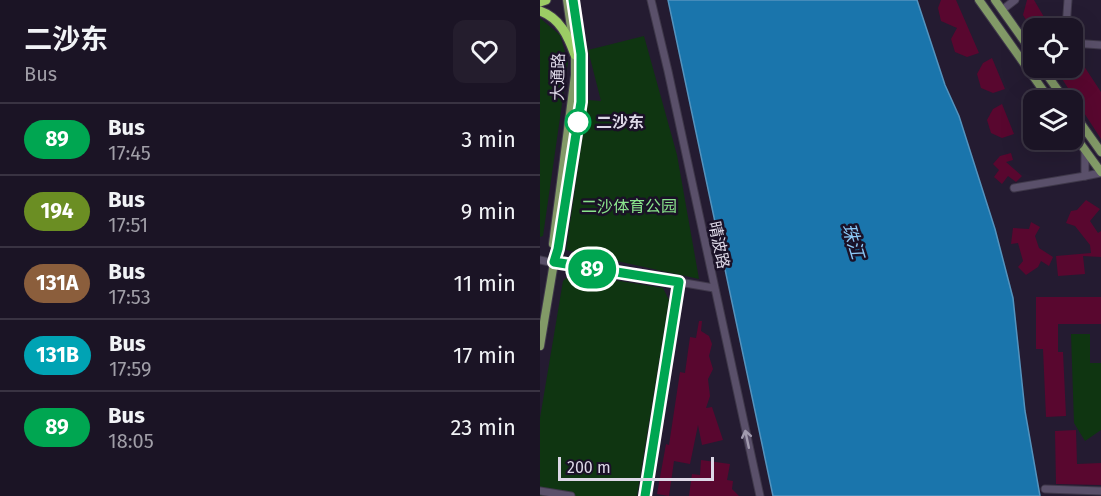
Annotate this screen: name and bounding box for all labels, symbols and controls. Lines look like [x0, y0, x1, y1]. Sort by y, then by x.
map controls [1023, 18, 1083, 150]
button: locate [1023, 18, 1083, 78]
button: heart [453, 20, 516, 83]
text: 二沙东 [24, 23, 108, 56]
street label: 大通路 [548, 53, 568, 101]
text: Bus [24, 62, 57, 86]
button: layers [1023, 90, 1083, 150]
marker: 二沙东 [565, 109, 591, 135]
place label: 二沙东 [596, 113, 644, 132]
text: Bus [108, 114, 145, 141]
text: 89 [45, 126, 69, 152]
text: 3 min [461, 126, 516, 153]
text: 17:45 [108, 141, 151, 165]
text: Bus [108, 186, 145, 213]
park label: 二沙体育公园 [581, 197, 677, 216]
text: 194 [40, 198, 74, 224]
text: 9 min [461, 198, 516, 225]
text: 17:51 [108, 213, 148, 237]
street label: 晴波路 [705, 220, 733, 270]
water label: 珠江 [837, 221, 869, 263]
line badge: 89 [565, 250, 619, 288]
text: 89 [580, 256, 604, 282]
text: Bus [108, 258, 145, 285]
text: 131A [36, 270, 78, 296]
text: 11 min [453, 270, 516, 297]
text: 17:53 [108, 285, 151, 309]
text: Bus [109, 330, 146, 357]
text: 131B [36, 342, 79, 368]
text: 17 min [453, 342, 516, 369]
text: 17:59 [109, 357, 152, 381]
text: Bus [108, 402, 145, 429]
text: 89 [45, 414, 69, 440]
text: 23 min [450, 414, 516, 441]
text: 18:05 [108, 429, 154, 453]
one-way arrow [741, 430, 752, 449]
scale bar [558, 454, 714, 482]
text: 200 m [567, 458, 611, 477]

